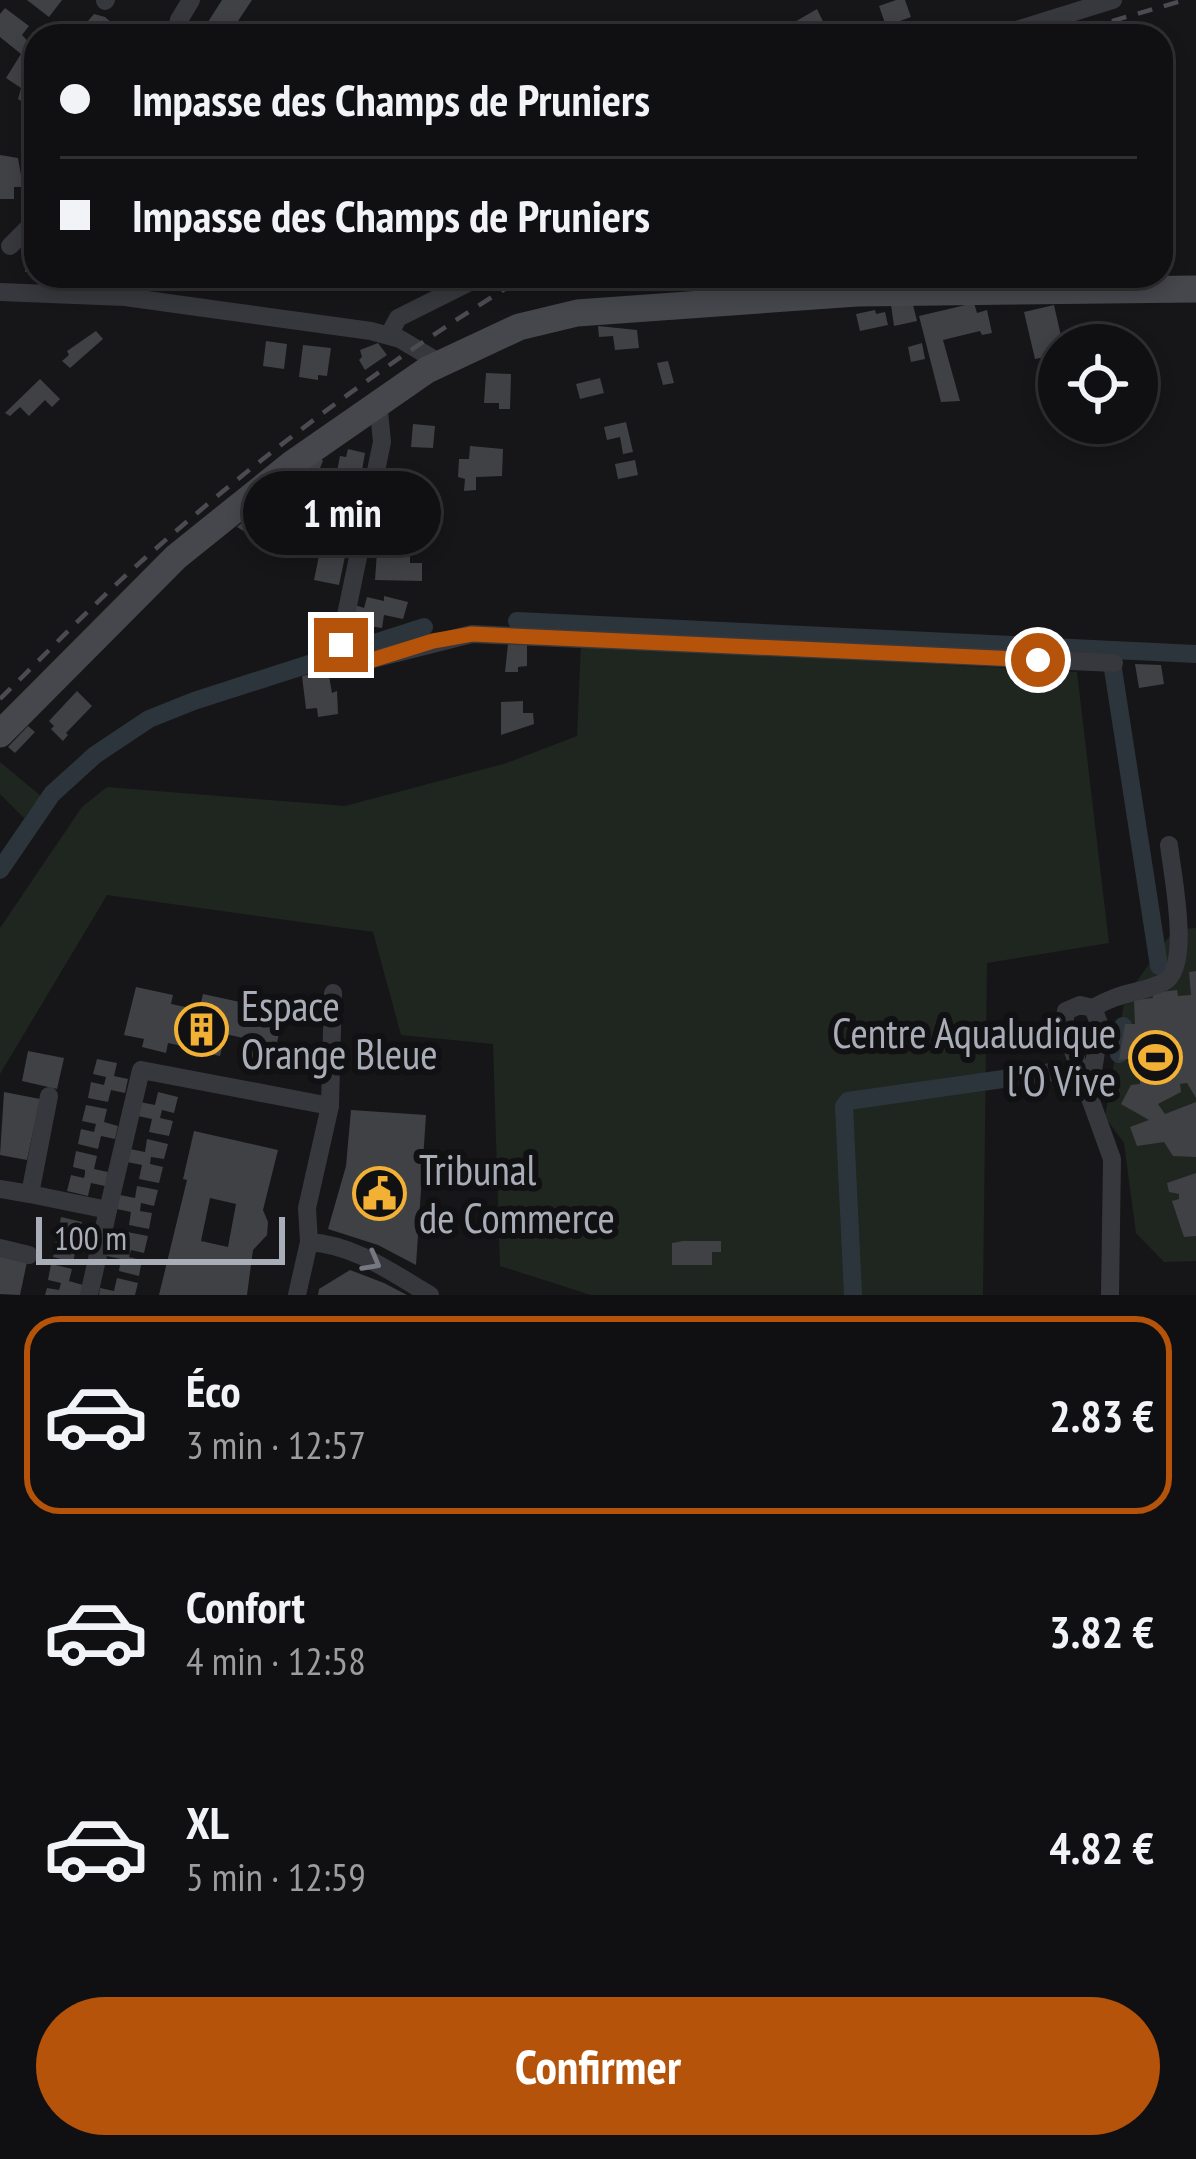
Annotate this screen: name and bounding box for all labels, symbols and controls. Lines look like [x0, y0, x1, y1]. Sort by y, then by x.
text: Impasse des Champs de Pruniers [132, 70, 650, 128]
text: Impasse des Champs de Pruniers [132, 186, 650, 244]
map controls [1038, 324, 1158, 444]
button: locate [1038, 324, 1158, 444]
callout: 1 min [242, 471, 440, 555]
text: 1 min [303, 487, 381, 538]
route end [314, 618, 368, 672]
route start [1011, 633, 1065, 687]
place label: Espace Orange Bleue [241, 978, 438, 1081]
building icon: Espace Orange Bleue [174, 1002, 230, 1058]
place label: Centre Aqualudique l'O Vive [832, 1005, 1116, 1108]
sports icon: Centre Aqualudique l'O Vive [1127, 1029, 1183, 1085]
place label: Tribunal de Commerce [419, 1142, 615, 1245]
public building icon: Tribunal de Commerce [352, 1166, 408, 1222]
scale bar [36, 1211, 285, 1264]
text: 100 m [54, 1216, 127, 1259]
one-way arrow [359, 1248, 381, 1271]
icon: car [42, 1361, 150, 1469]
text: Éco [186, 1361, 241, 1419]
text: 2.83 € [1049, 1386, 1154, 1444]
text: 3 min · 12:57 [186, 1419, 366, 1470]
icon: car [42, 1577, 150, 1685]
text: Confort [186, 1577, 305, 1635]
text: 3.82 € [1049, 1602, 1154, 1660]
text: 4 min · 12:58 [186, 1635, 366, 1686]
icon: car [42, 1793, 150, 1901]
text: XL [186, 1793, 229, 1851]
text: 4.82 € [1049, 1818, 1154, 1876]
text: 5 min · 12:59 [186, 1851, 366, 1902]
button: Confirmer [36, 1997, 1160, 2135]

